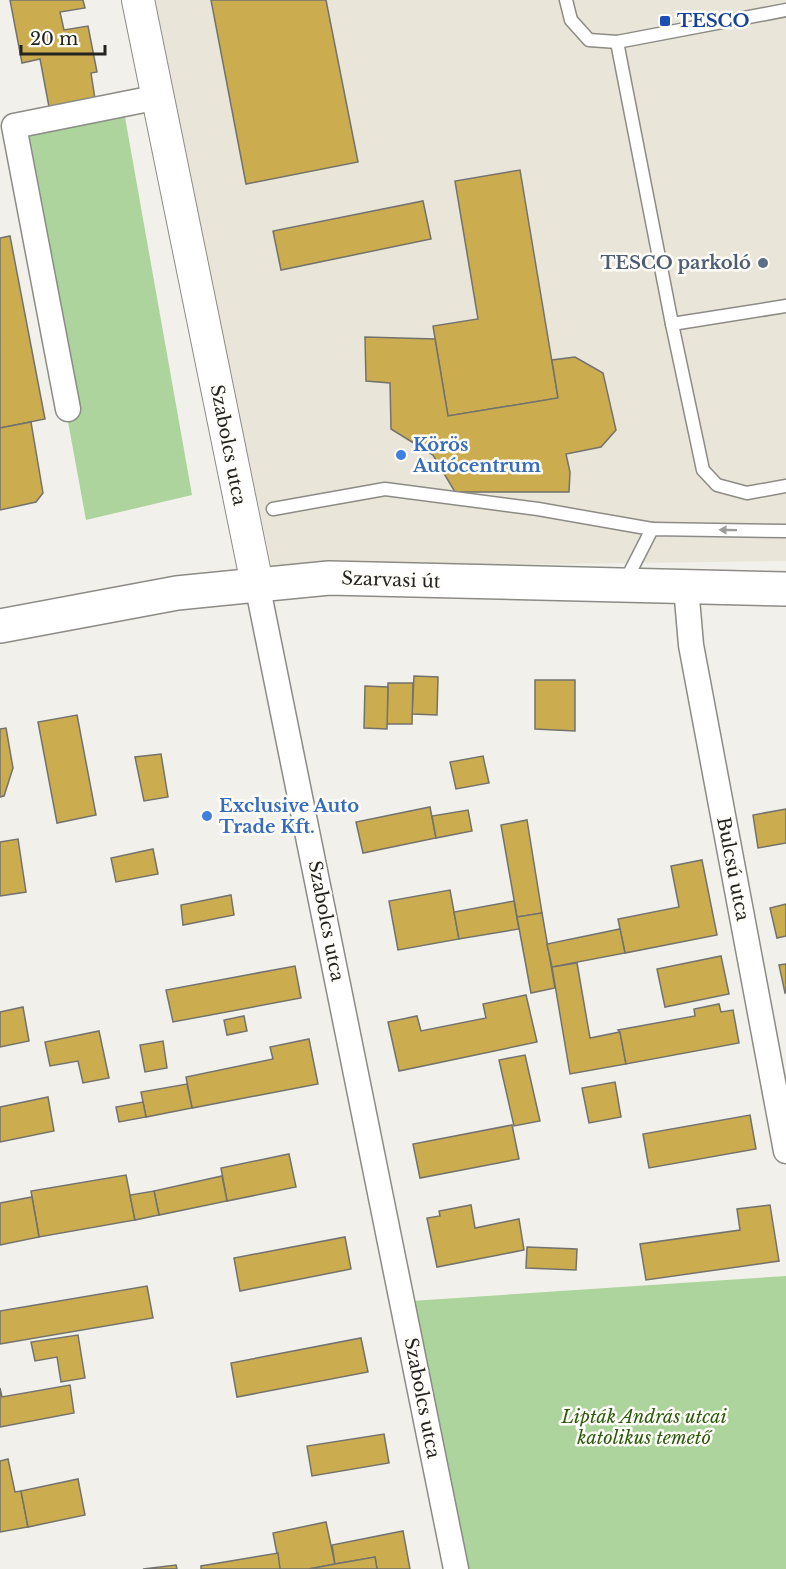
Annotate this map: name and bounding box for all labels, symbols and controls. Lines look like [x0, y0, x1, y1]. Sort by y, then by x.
place label: TESCO [677, 10, 749, 32]
marker: TESCO [658, 14, 672, 28]
scale bar [21, 18, 105, 56]
text: 20 m [30, 28, 78, 50]
place label: TESCO parkoló [600, 252, 751, 274]
marker: TESCO parkoló [756, 256, 770, 270]
street label: Szabolcs utca [206, 383, 250, 507]
place label: Körös Autócentrum [412, 434, 541, 477]
marker: Körös Autócentrum [394, 448, 408, 462]
one-way arrow [718, 526, 737, 535]
street label: Szarvasi út [341, 567, 441, 593]
place label: Exclusive Auto Trade Kft. [219, 795, 359, 838]
marker: Exclusive Auto Trade Kft. [200, 809, 214, 823]
street label: Bulcsú utca [712, 815, 754, 923]
street label: Szabolcs utca [304, 859, 348, 983]
street label: Szabolcs utca [400, 1336, 444, 1460]
park label: Lipták András utcai katolikus temető [560, 1406, 727, 1449]

